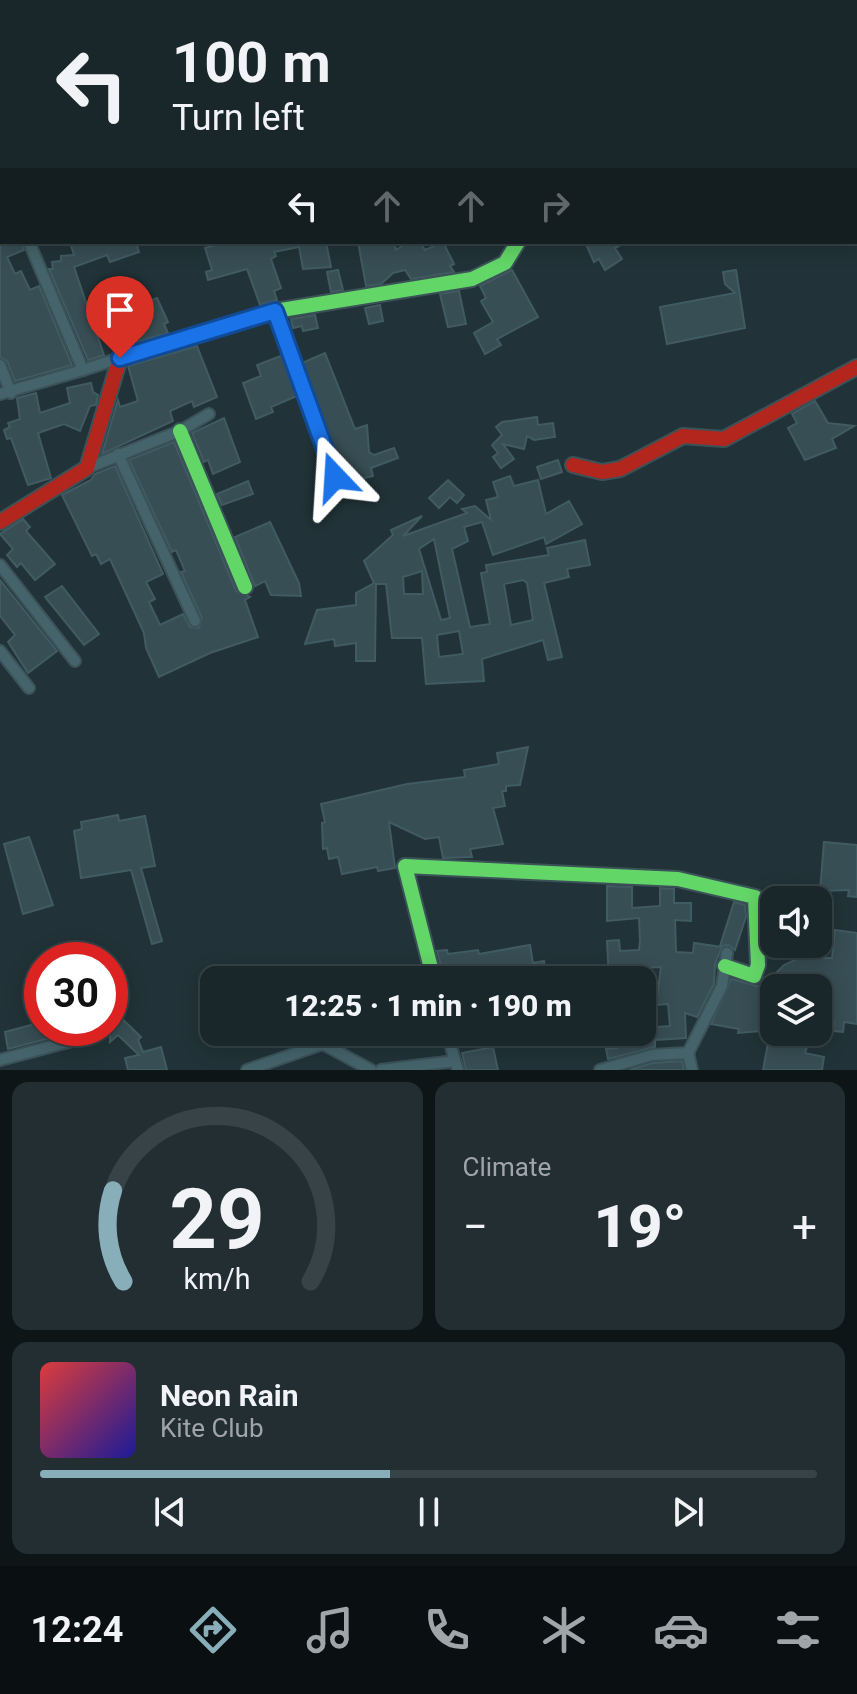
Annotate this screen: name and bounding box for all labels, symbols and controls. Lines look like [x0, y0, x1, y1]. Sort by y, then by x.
text: 100 m [172, 30, 331, 96]
icon: left [40, 32, 144, 136]
text: Turn left [172, 97, 305, 139]
icon: left [281, 184, 325, 228]
icon: ahead [365, 184, 409, 228]
icon: ahead [449, 184, 493, 228]
icon: right [533, 184, 577, 228]
pin [86, 276, 154, 358]
icon: arrive [98, 288, 142, 332]
position arrow [293, 435, 377, 519]
map controls [760, 886, 832, 1046]
button: sound [760, 886, 832, 958]
speed limit sign: 30 [24, 942, 128, 1046]
button: layers [760, 974, 832, 1046]
text: 12:25 · 1 min · 190 m [284, 988, 572, 1023]
text: Climate [463, 1152, 551, 1182]
text: 29 [170, 1171, 265, 1268]
text: 19° [593, 1191, 686, 1262]
text: − [463, 1201, 488, 1253]
text: + [792, 1201, 817, 1253]
text: km/h [184, 1262, 251, 1296]
text: Neon Rain [160, 1378, 299, 1413]
text: Kite Club [160, 1413, 264, 1443]
icon: previous [148, 1490, 192, 1534]
icon: pause [407, 1490, 451, 1534]
icon: next [666, 1490, 710, 1534]
icon: directions [185, 1602, 241, 1658]
icon: music [302, 1602, 358, 1658]
icon: phone [419, 1602, 475, 1658]
icon: climate [536, 1602, 592, 1658]
icon: car [653, 1602, 709, 1658]
icon: filters [770, 1602, 826, 1658]
text: 12:24 [31, 1609, 123, 1651]

